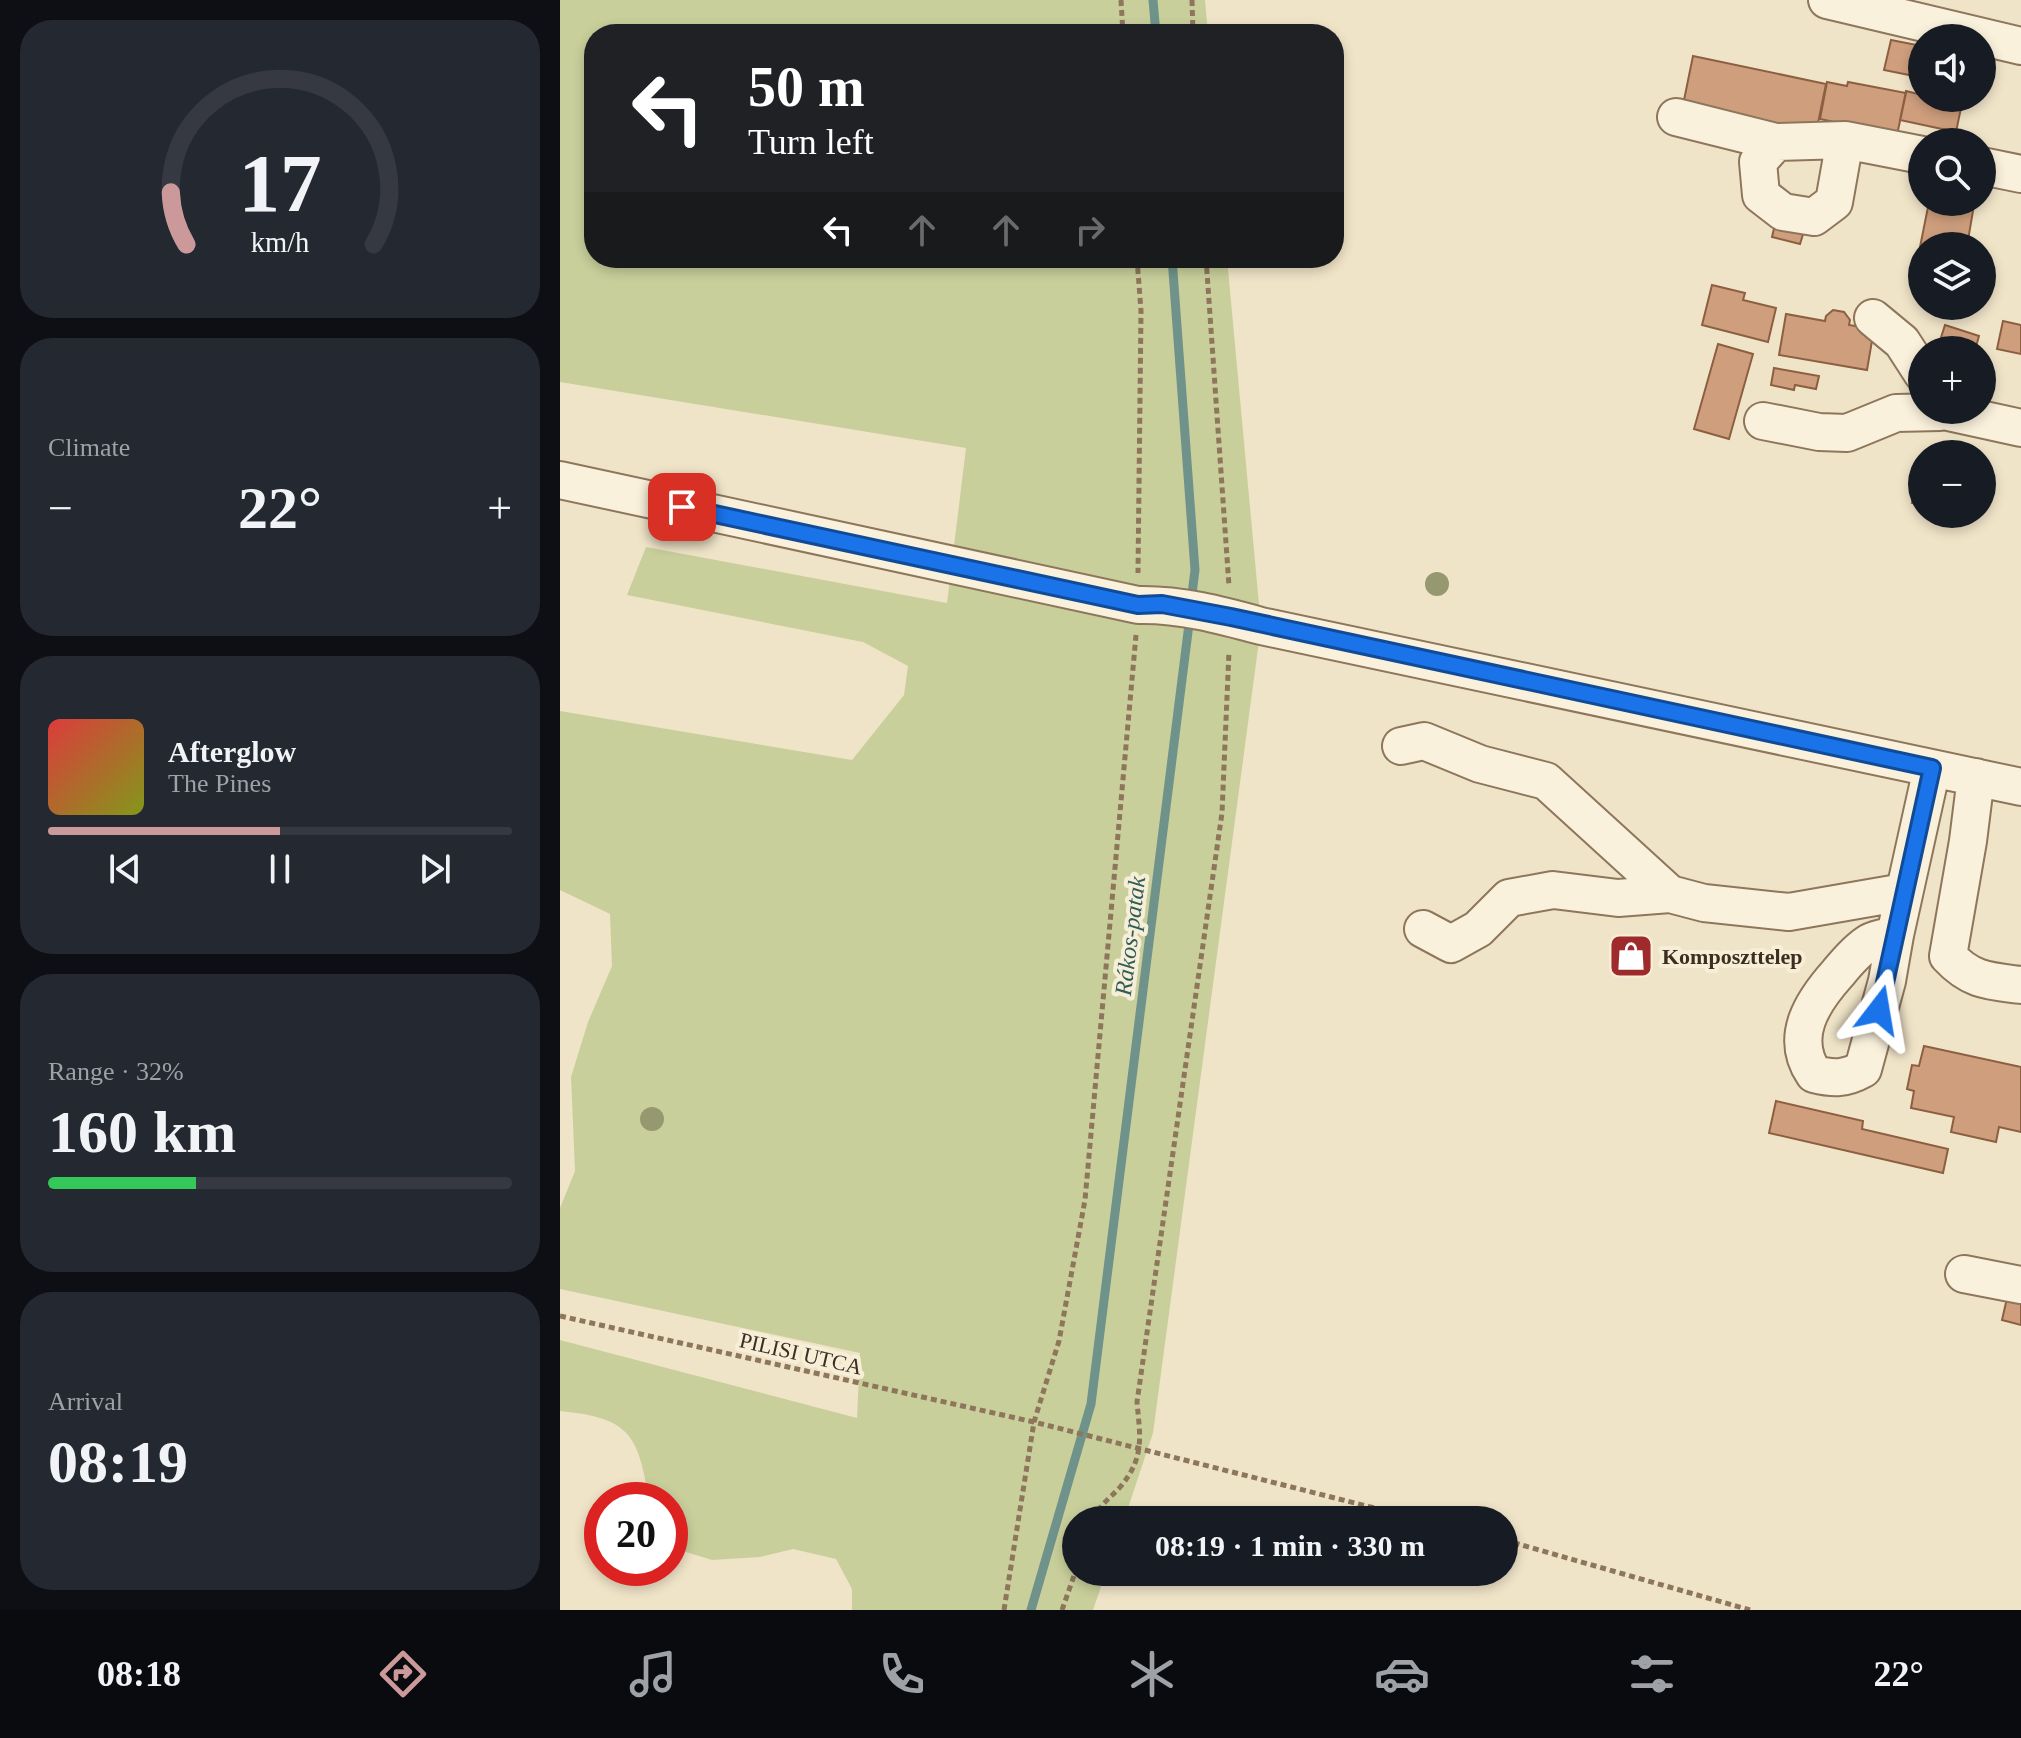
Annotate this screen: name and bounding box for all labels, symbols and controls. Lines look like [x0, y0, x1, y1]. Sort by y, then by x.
map controls [1908, 24, 1996, 528]
button: sound [1908, 24, 1996, 112]
icon: left [616, 56, 720, 160]
text: 50 m [748, 56, 865, 118]
text: Turn left [748, 122, 874, 162]
button: search [1908, 128, 1996, 216]
text: 17 [238, 137, 322, 229]
icon: left [816, 208, 860, 252]
icon: ahead [900, 208, 944, 252]
icon: ahead [984, 208, 1028, 252]
icon: right [1068, 208, 1112, 252]
text: km/h [251, 227, 309, 258]
button: layers [1908, 232, 1996, 320]
button: + [1908, 336, 1996, 424]
text: Climate [48, 433, 130, 462]
button: − [1908, 440, 1996, 528]
pin [648, 473, 716, 541]
text: 22° [238, 475, 322, 541]
text: − [48, 484, 73, 533]
text: + [487, 484, 512, 533]
icon: arrive [660, 485, 704, 529]
text: Afterglow [168, 735, 296, 768]
text: The Pines [168, 769, 271, 798]
icon: previous [103, 847, 147, 891]
icon: pause [258, 847, 302, 891]
icon: next [413, 847, 457, 891]
water label: Rákos-patak [1110, 875, 1150, 998]
shop icon: Komposzttelep [1607, 932, 1655, 980]
place label: Komposzttelep [1662, 944, 1803, 969]
position arrow [1837, 968, 1921, 1052]
text: Range · 32% [48, 1057, 184, 1086]
text: 160 km [48, 1099, 236, 1165]
street label: PILISI UTCA [737, 1327, 865, 1380]
text: Arrival [48, 1387, 123, 1416]
text: 08:19 [48, 1429, 188, 1495]
speed limit sign: 20 [584, 1482, 688, 1586]
text: 08:19 · 1 min · 330 m [1155, 1529, 1425, 1562]
icon: directions [375, 1646, 431, 1702]
icon: music [625, 1646, 681, 1702]
icon: phone [874, 1646, 930, 1702]
icon: climate [1124, 1646, 1180, 1702]
icon: car [1374, 1646, 1430, 1702]
icon: filters [1624, 1646, 1680, 1702]
text: 08:18 [97, 1654, 181, 1694]
text: 22° [1874, 1654, 1924, 1694]

